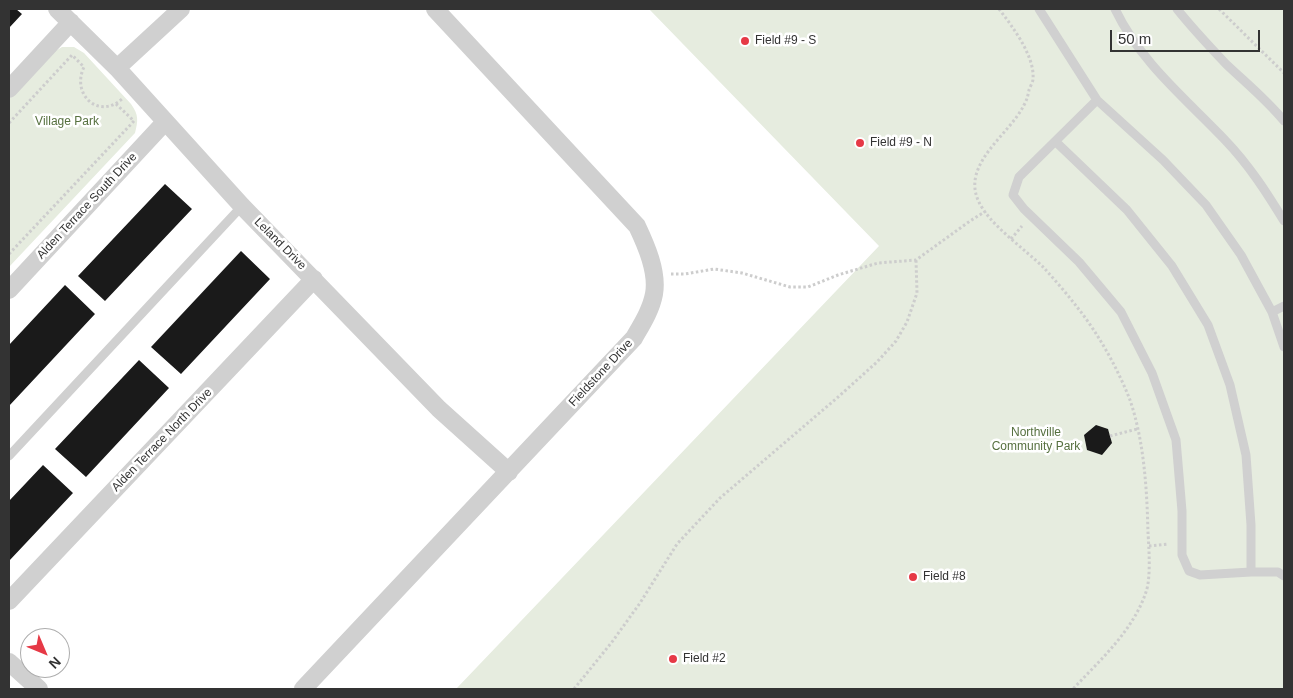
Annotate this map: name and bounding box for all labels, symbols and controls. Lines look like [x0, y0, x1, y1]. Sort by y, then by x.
scale bar [1113, 20, 1263, 52]
text: 50 m [1118, 30, 1151, 47]
place label: Field #9 - S [755, 34, 816, 48]
marker: Field #9 - S [739, 35, 751, 47]
park label: Village Park [35, 115, 99, 129]
place label: Field #9 - N [870, 136, 932, 150]
marker: Field #9 - N [854, 137, 866, 149]
street label: Alden Terrace South Drive [34, 150, 140, 262]
street label: Leland Drive [251, 215, 309, 273]
street label: Fieldstone Drive [566, 336, 636, 410]
street label: Alden Terrace North Drive [109, 385, 215, 495]
park label: Northville Community Park [992, 426, 1080, 454]
place label: Field #8 [923, 570, 966, 584]
marker: Field #8 [907, 571, 919, 583]
north arrow [20, 628, 70, 678]
place label: Field #2 [683, 652, 726, 666]
marker: Field #2 [667, 653, 679, 665]
text: N [46, 654, 64, 672]

